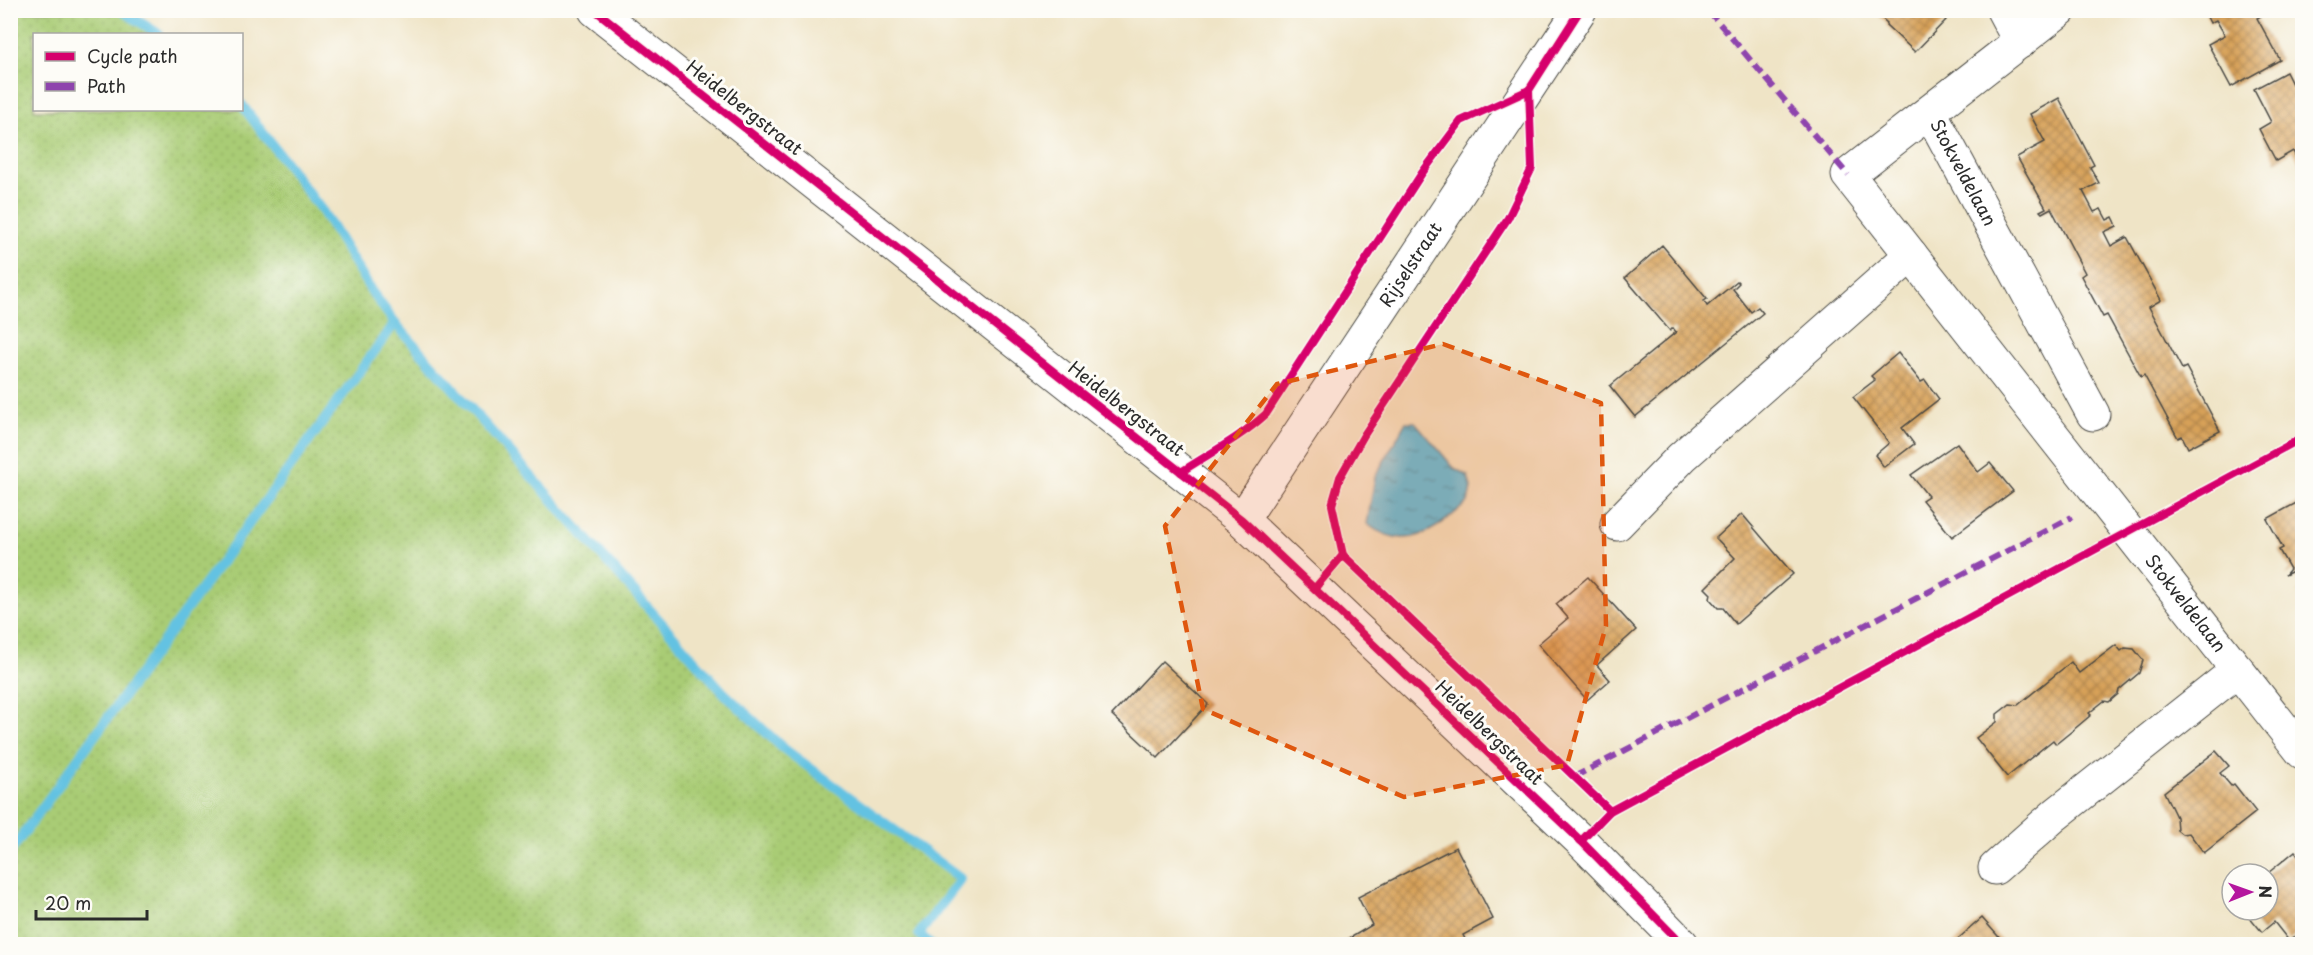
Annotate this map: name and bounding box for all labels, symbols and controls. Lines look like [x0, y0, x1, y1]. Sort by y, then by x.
legend [33, 33, 243, 111]
text: Cycle path [87, 42, 178, 69]
street label: Heidelbergstraat [681, 53, 809, 161]
text: Path [87, 72, 126, 99]
street label: Stokveldelaan [1924, 114, 2004, 230]
street label: Rijselstraat [1372, 216, 1448, 312]
street label: Heidelbergstraat [1063, 354, 1191, 462]
street label: Stokveldelaan [2139, 548, 2234, 657]
street label: Heidelbergstraat [1430, 673, 1550, 791]
north arrow [2220, 862, 2280, 922]
scale bar [36, 883, 147, 921]
text: N [2254, 885, 2278, 898]
text: 20 m [45, 889, 91, 916]

